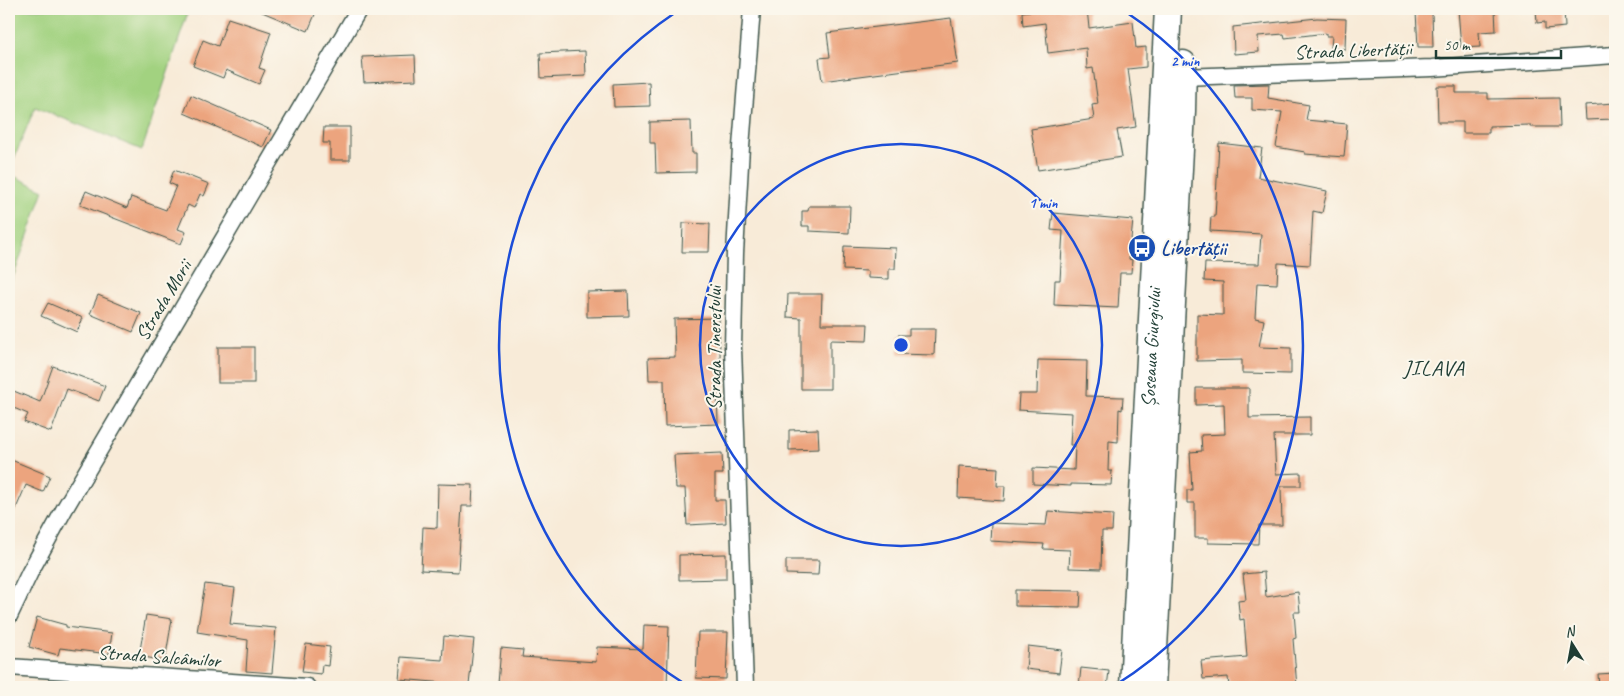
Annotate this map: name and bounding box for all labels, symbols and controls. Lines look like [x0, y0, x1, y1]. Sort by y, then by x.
scale bar [1436, 28, 1562, 60]
street label: Strada Libertății [1294, 36, 1414, 65]
text: 50 m [1444, 36, 1471, 55]
text: 2 min [1171, 52, 1200, 71]
text: 1 min [1029, 194, 1058, 213]
bus stop icon: Libertății [1127, 233, 1157, 263]
place label: Libertății [1161, 236, 1229, 261]
street label: Strada Morii [130, 253, 198, 345]
street label: Strada Tineretului [702, 284, 727, 410]
street label: Șoseaua Giurgiului [1135, 285, 1167, 408]
centre of rings [892, 336, 910, 354]
district label: JILAVA [1402, 354, 1465, 382]
north arrow [1546, 618, 1596, 668]
text: N [1564, 622, 1578, 641]
street label: Strada Salcâmilor [97, 640, 223, 673]

